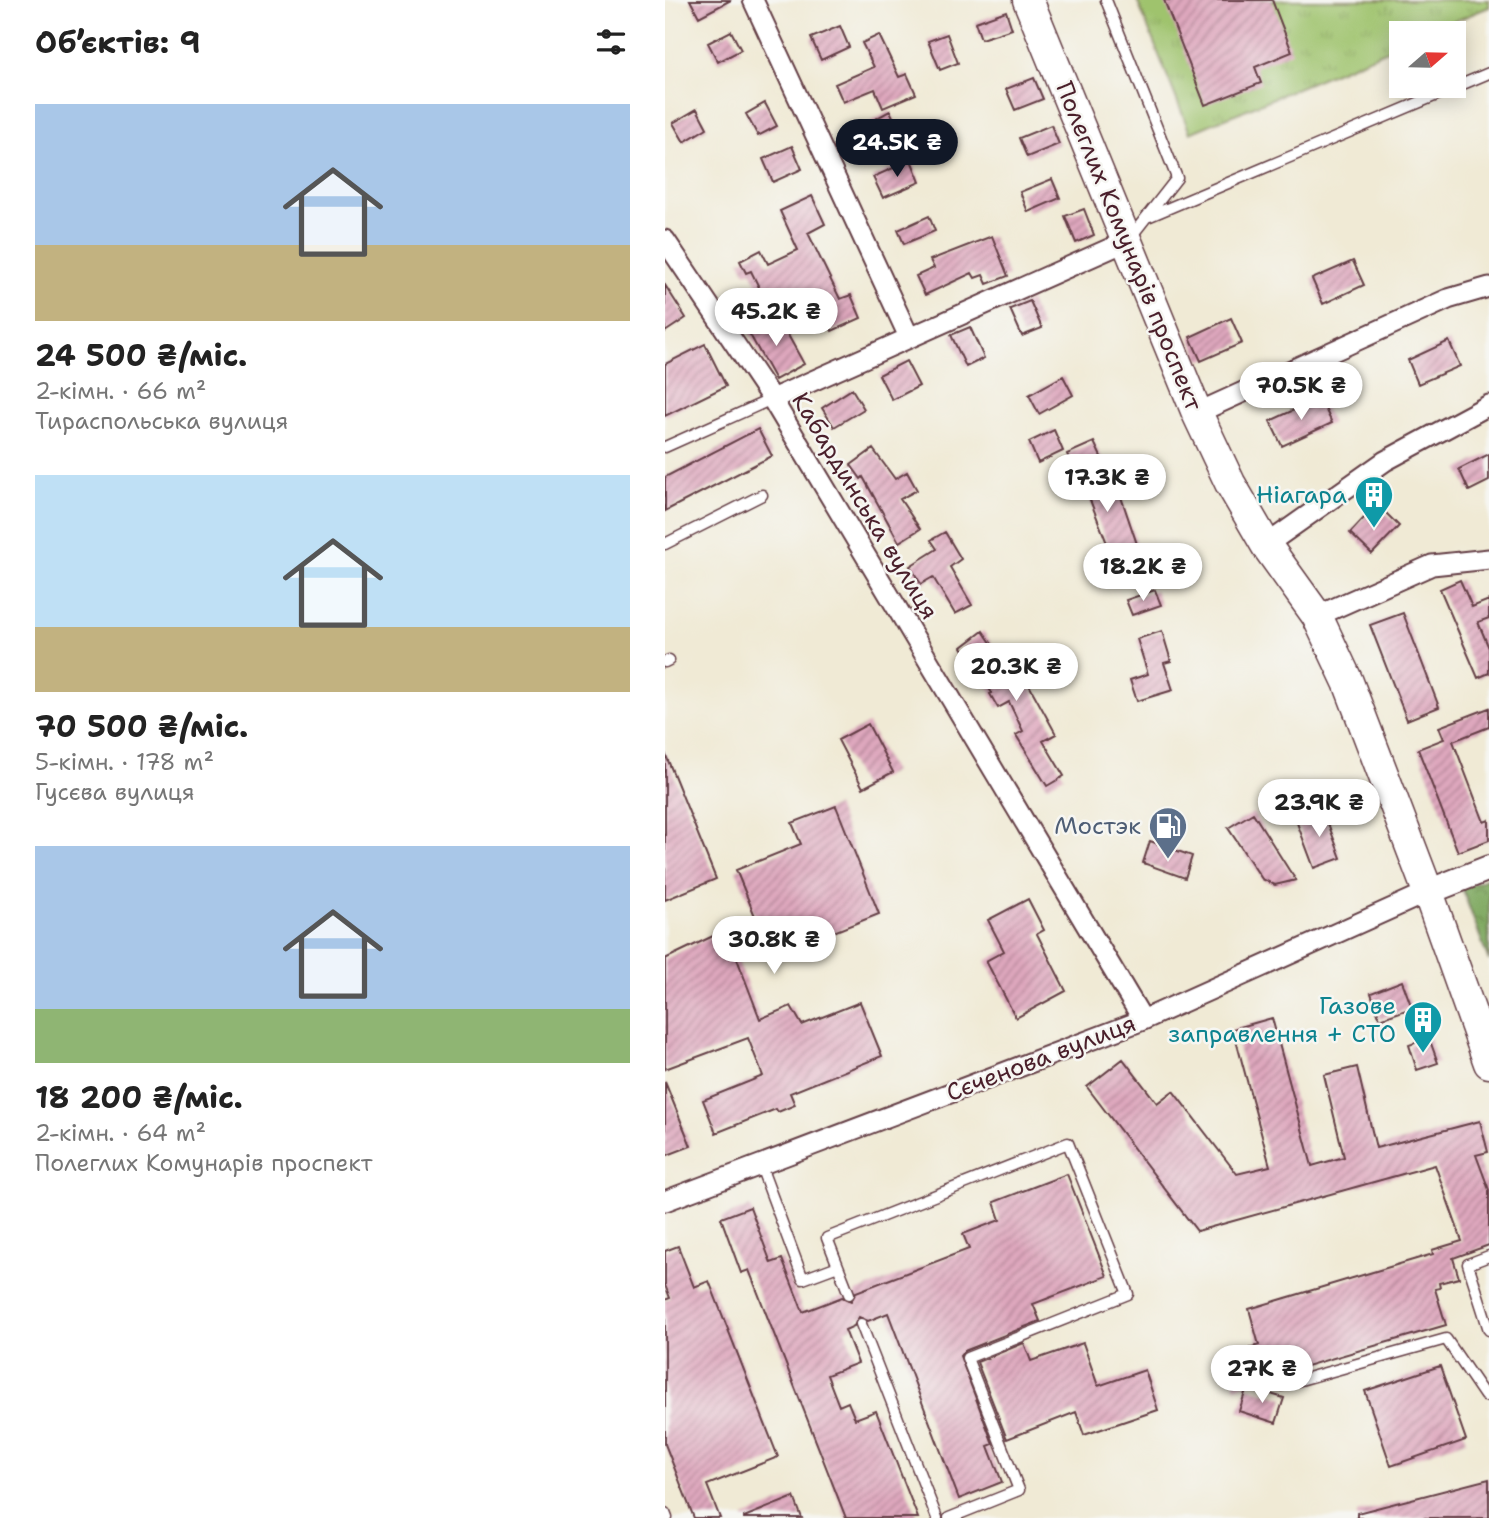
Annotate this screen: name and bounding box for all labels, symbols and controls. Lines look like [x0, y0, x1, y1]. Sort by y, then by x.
north arrow [1389, 21, 1467, 98]
map controls [1389, 21, 1466, 98]
text: Об’єктів: 9 [35, 22, 201, 63]
icon: filters [592, 23, 630, 61]
street label: Полеглих Комунарів проспект [1048, 77, 1210, 416]
pin: 24.5K ₴ [832, 120, 962, 179]
text: 24.5K ₴ [852, 127, 942, 157]
icon: home [270, 149, 396, 275]
pin: 45.2K ₴ [711, 288, 841, 348]
text: 45.2K ₴ [731, 296, 821, 326]
text: 24 500 ₴/міс. [35, 335, 247, 376]
pin: 70.5K ₴ [1236, 362, 1366, 422]
text: 70.5K ₴ [1256, 370, 1346, 400]
text: 2-кімн. · 66 m² [35, 376, 206, 406]
street label: Кабардинська вулиця [784, 387, 946, 625]
text: Тираспольська вулиця [35, 406, 288, 436]
pin: 17.3K ₴ [1042, 454, 1172, 514]
text: 17.3K ₴ [1064, 462, 1150, 492]
building icon: Ніагара [1353, 474, 1395, 529]
place label: Ніагара [1256, 479, 1347, 511]
icon: home [270, 520, 396, 646]
pin: 18.2K ₴ [1078, 544, 1208, 603]
text: 18.2K ₴ [1099, 551, 1187, 581]
pin: 20.3K ₴ [951, 644, 1081, 703]
text: 20.3K ₴ [970, 651, 1062, 681]
text: 70 500 ₴/міс. [35, 706, 248, 747]
text: 5-кімн. · 178 m² [35, 747, 214, 777]
text: Гусєва вулиця [35, 777, 195, 807]
pin: 23.9K ₴ [1254, 780, 1384, 839]
text: 23.9K ₴ [1274, 787, 1364, 817]
fuel station icon: Мостэк [1147, 805, 1189, 860]
place label: Мостэк [1054, 810, 1141, 842]
icon: home [270, 891, 396, 1017]
pin: 30.8K ₴ [709, 916, 839, 976]
text: 30.8K ₴ [728, 924, 820, 954]
place label: Газове заправлення + СТО [1168, 990, 1396, 1050]
building icon: Газове заправлення + СТО [1402, 999, 1444, 1054]
street label: Сєченова вулиця [942, 1007, 1140, 1109]
text: 18 200 ₴/міс. [35, 1077, 243, 1118]
text: 2-кімн. · 64 m² [35, 1118, 206, 1148]
text: Полеглих Комунарів проспект [35, 1148, 372, 1178]
pin: 27K ₴ [1213, 1346, 1311, 1405]
text: 27K ₴ [1227, 1353, 1297, 1383]

